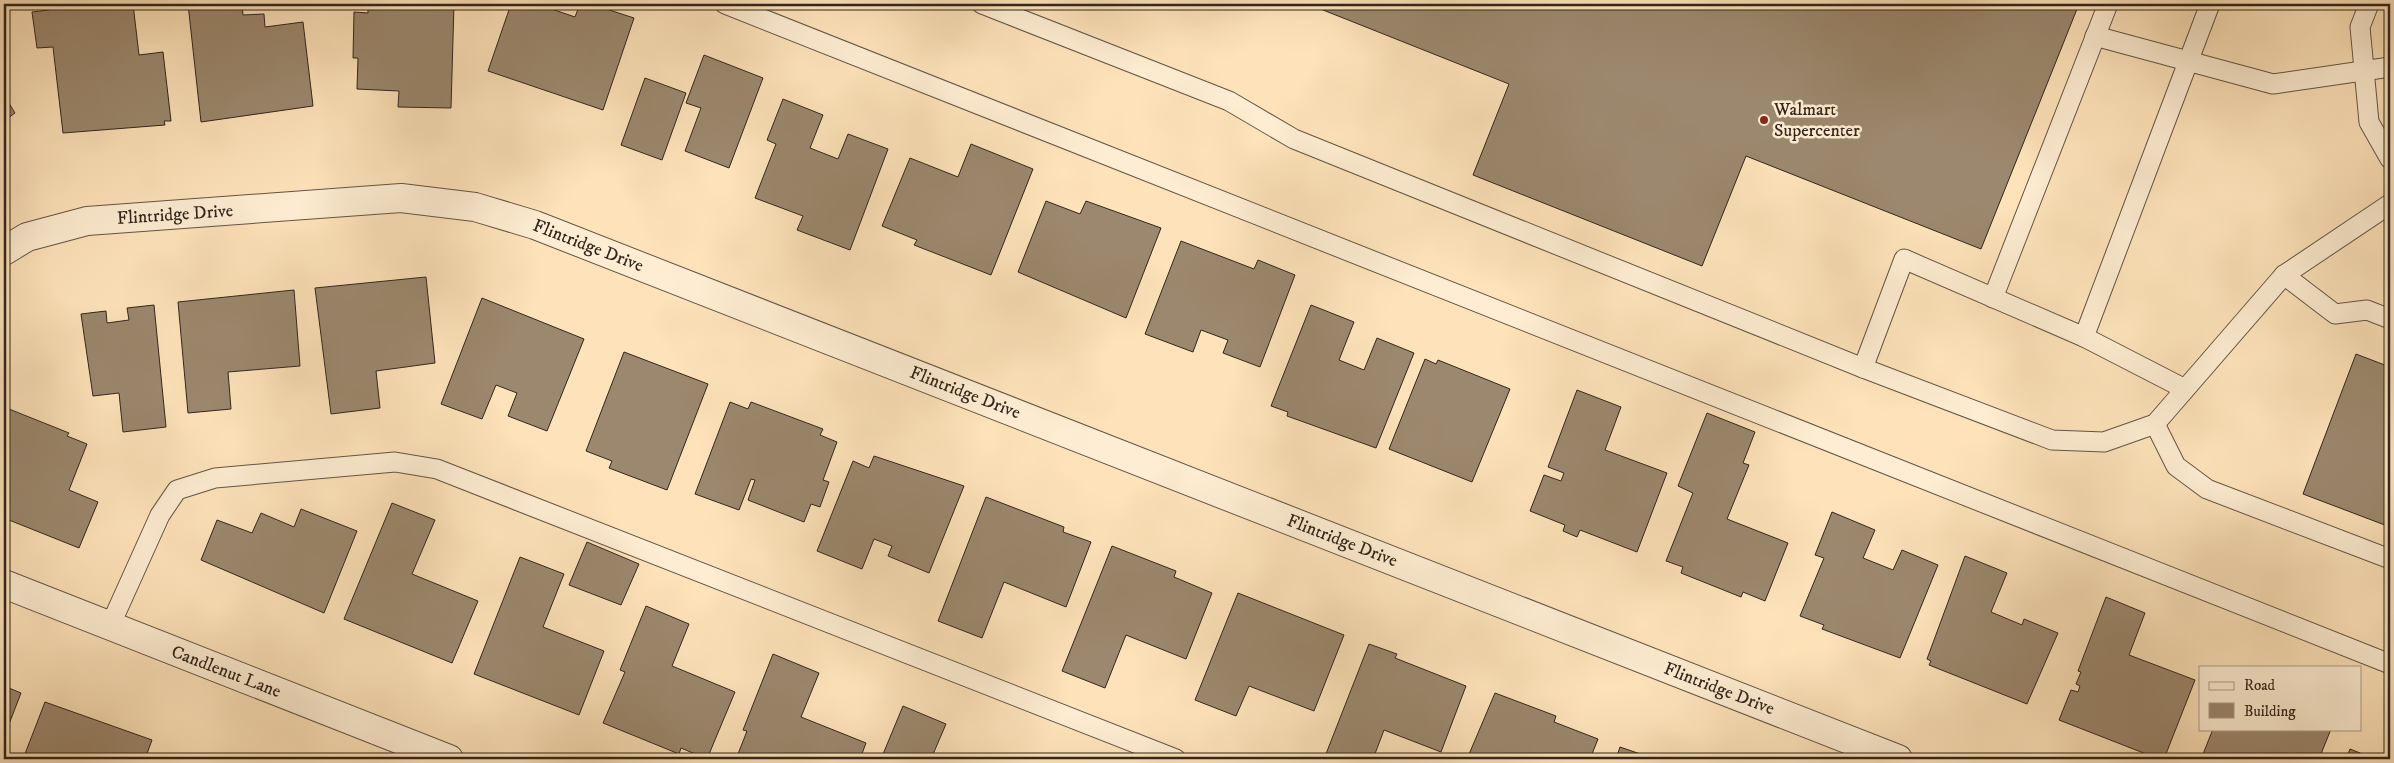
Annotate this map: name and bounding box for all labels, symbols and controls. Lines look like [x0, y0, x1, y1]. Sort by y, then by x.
place label: Walmart Supercenter [1773, 99, 1860, 142]
marker: Walmart Supercenter [1758, 114, 1770, 126]
street label: Flintridge Drive [116, 200, 234, 230]
street label: Flintridge Drive [530, 215, 646, 277]
street label: Flintridge Drive [907, 362, 1023, 424]
street label: Flintridge Drive [1284, 510, 1400, 572]
street label: Candlenut Lane [168, 641, 284, 703]
street label: Flintridge Drive [1661, 658, 1777, 720]
legend [2199, 666, 2362, 730]
text: Road [2244, 676, 2276, 695]
text: Building [2244, 702, 2296, 721]

